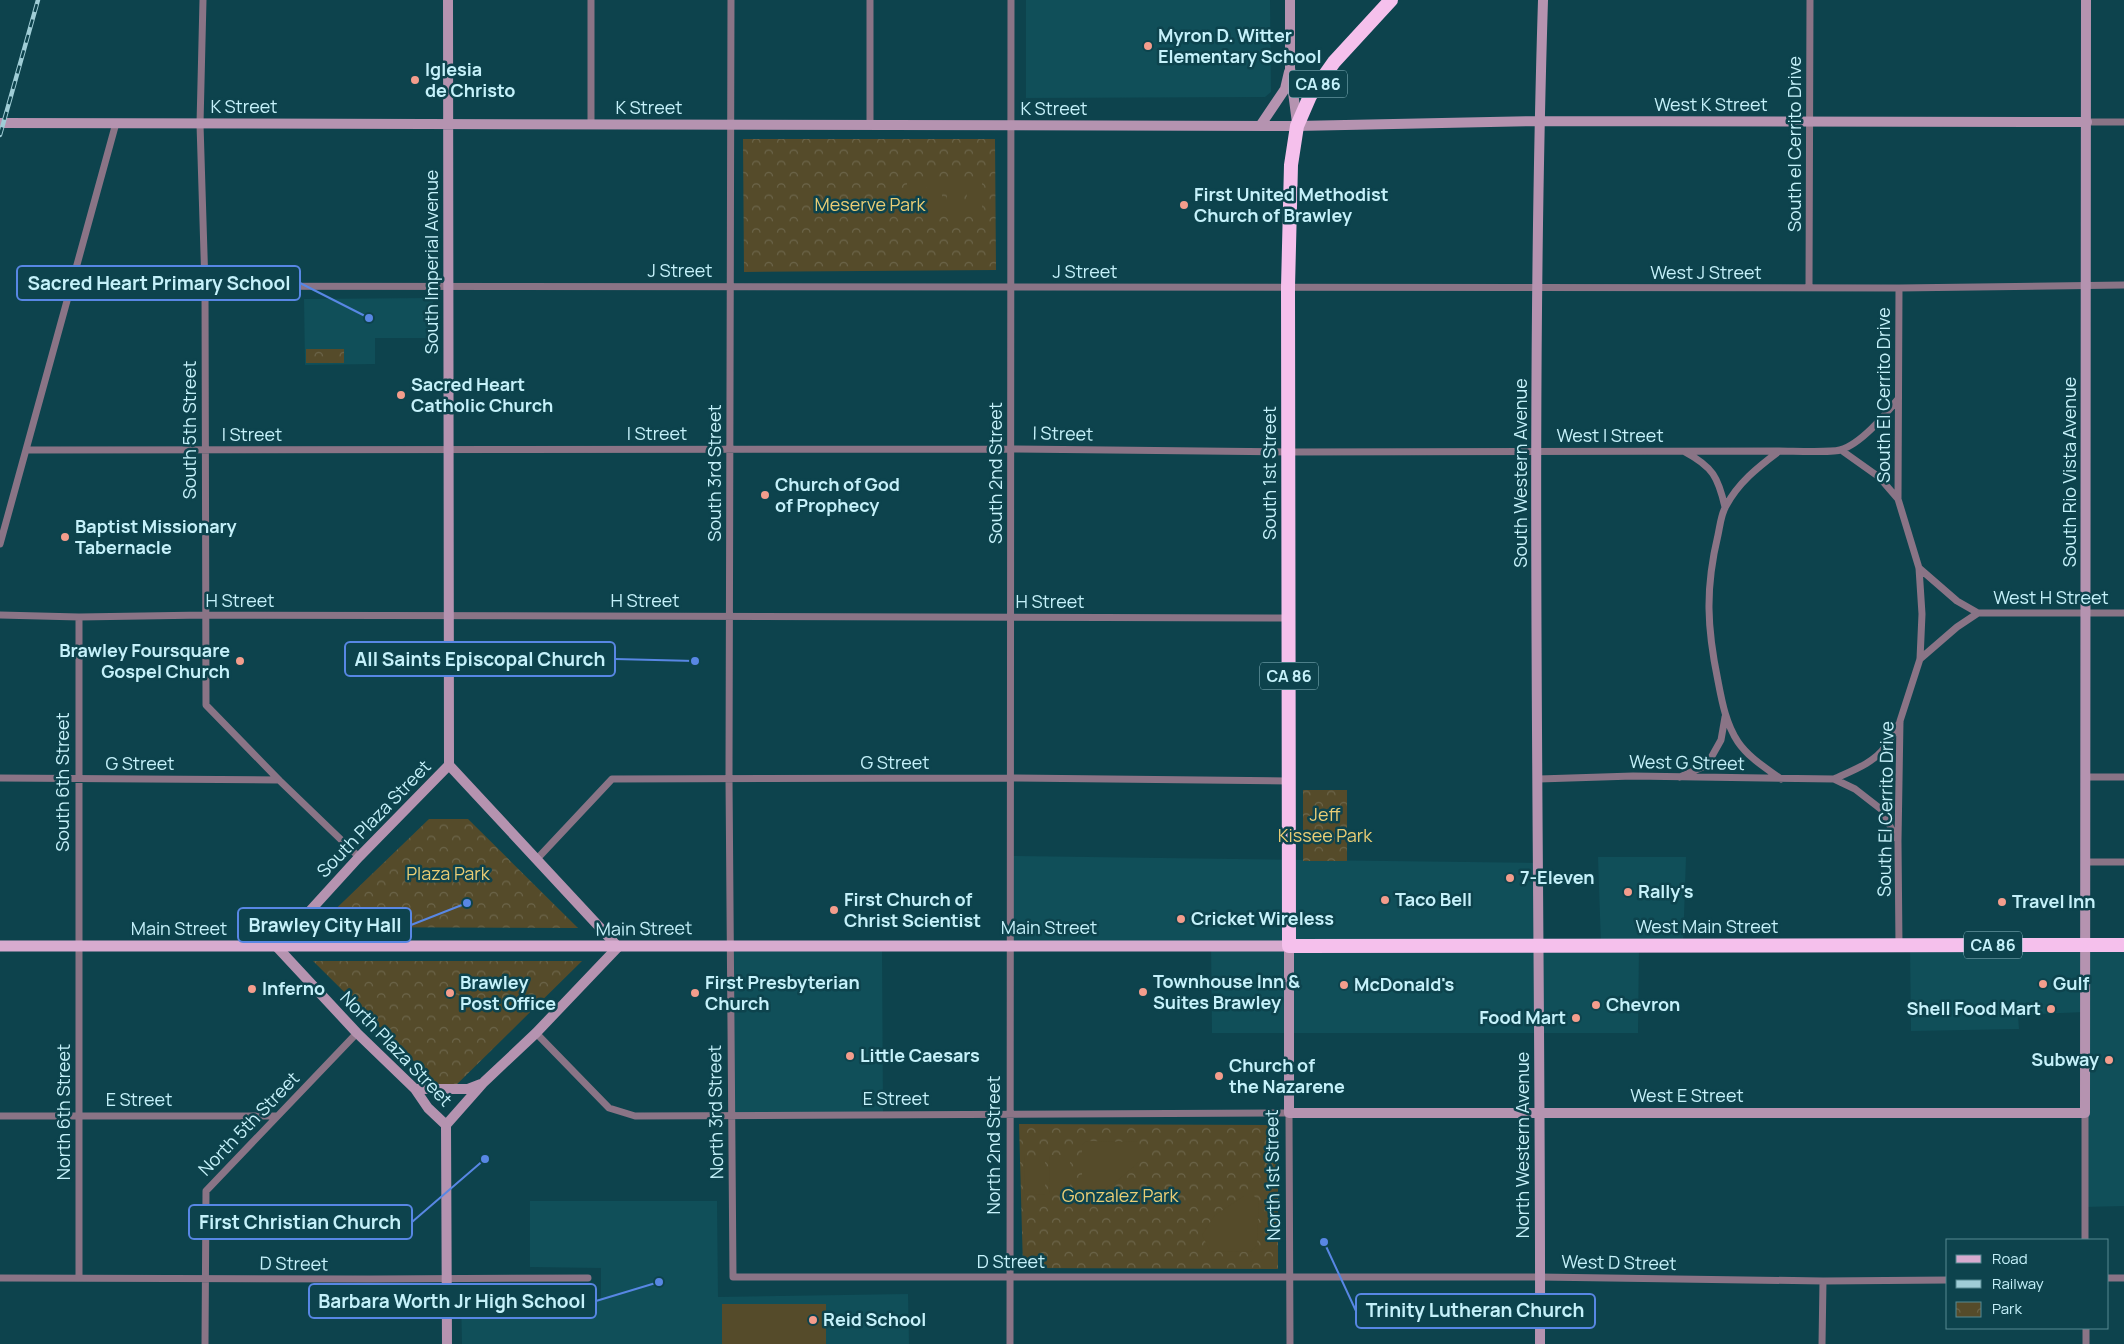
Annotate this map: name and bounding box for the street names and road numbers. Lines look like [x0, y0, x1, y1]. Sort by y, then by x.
street label: South el Cerrito Drive [1782, 56, 1806, 232]
road number: CA 86 [1289, 70, 1347, 98]
street label: West K Street [1654, 92, 1768, 116]
street label: K Street [211, 94, 277, 118]
street label: K Street [616, 95, 682, 119]
street label: K Street [1021, 96, 1087, 120]
street label: South Imperial Avenue [419, 170, 443, 354]
street label: J Street [648, 258, 712, 282]
street label: J Street [1053, 259, 1117, 283]
street label: West J Street [1650, 260, 1762, 284]
street label: South El Cerrito Drive [1871, 307, 1895, 483]
street label: South 5th Street [177, 361, 201, 499]
street label: South Rio Vista Avenue [2057, 377, 2081, 567]
street label: South Western Avenue [1508, 378, 1532, 568]
street label: South 2nd Street [983, 402, 1007, 544]
street label: South 3rd Street [702, 404, 726, 542]
street label: South 1st Street [1257, 406, 1281, 540]
street label: I Street [1032, 420, 1094, 446]
street label: I Street [627, 421, 687, 445]
street label: I Street [222, 422, 282, 446]
street label: West I Street [1556, 423, 1664, 447]
street label: West H Street [1993, 585, 2109, 609]
street label: H Street [206, 588, 274, 612]
street label: H Street [611, 588, 679, 612]
street label: H Street [1016, 589, 1084, 613]
road number: CA 86 [1260, 662, 1318, 689]
street label: South 6th Street [50, 712, 74, 852]
street label: South El Cerrito Drive [1871, 721, 1899, 897]
street label: West G Street [1629, 749, 1745, 775]
street label: G Street [860, 750, 930, 774]
street label: G Street [105, 751, 175, 775]
street label: South Plaza Street [311, 754, 436, 882]
street label: West Main Street [1635, 914, 1779, 938]
street label: Main Street [596, 915, 692, 941]
street label: Main Street [1001, 915, 1097, 939]
street label: Main Street [131, 916, 227, 940]
road number: CA 86 [1964, 932, 2022, 958]
street label: North Plaza Street [335, 985, 458, 1111]
street label: North 6th Street [51, 1044, 75, 1180]
street label: North 3rd Street [702, 1045, 728, 1179]
street label: North Western Avenue [1510, 1052, 1534, 1238]
street label: North 5th Street [193, 1066, 304, 1180]
street label: North 2nd Street [981, 1076, 1005, 1214]
street label: West E Street [1630, 1083, 1744, 1107]
street label: E Street [863, 1086, 929, 1110]
street label: E Street [106, 1087, 172, 1111]
street label: North 1st Street [1259, 1109, 1285, 1241]
street label: D Street [977, 1249, 1045, 1273]
street label: West D Street [1561, 1249, 1677, 1275]
street label: D Street [260, 1250, 329, 1276]

